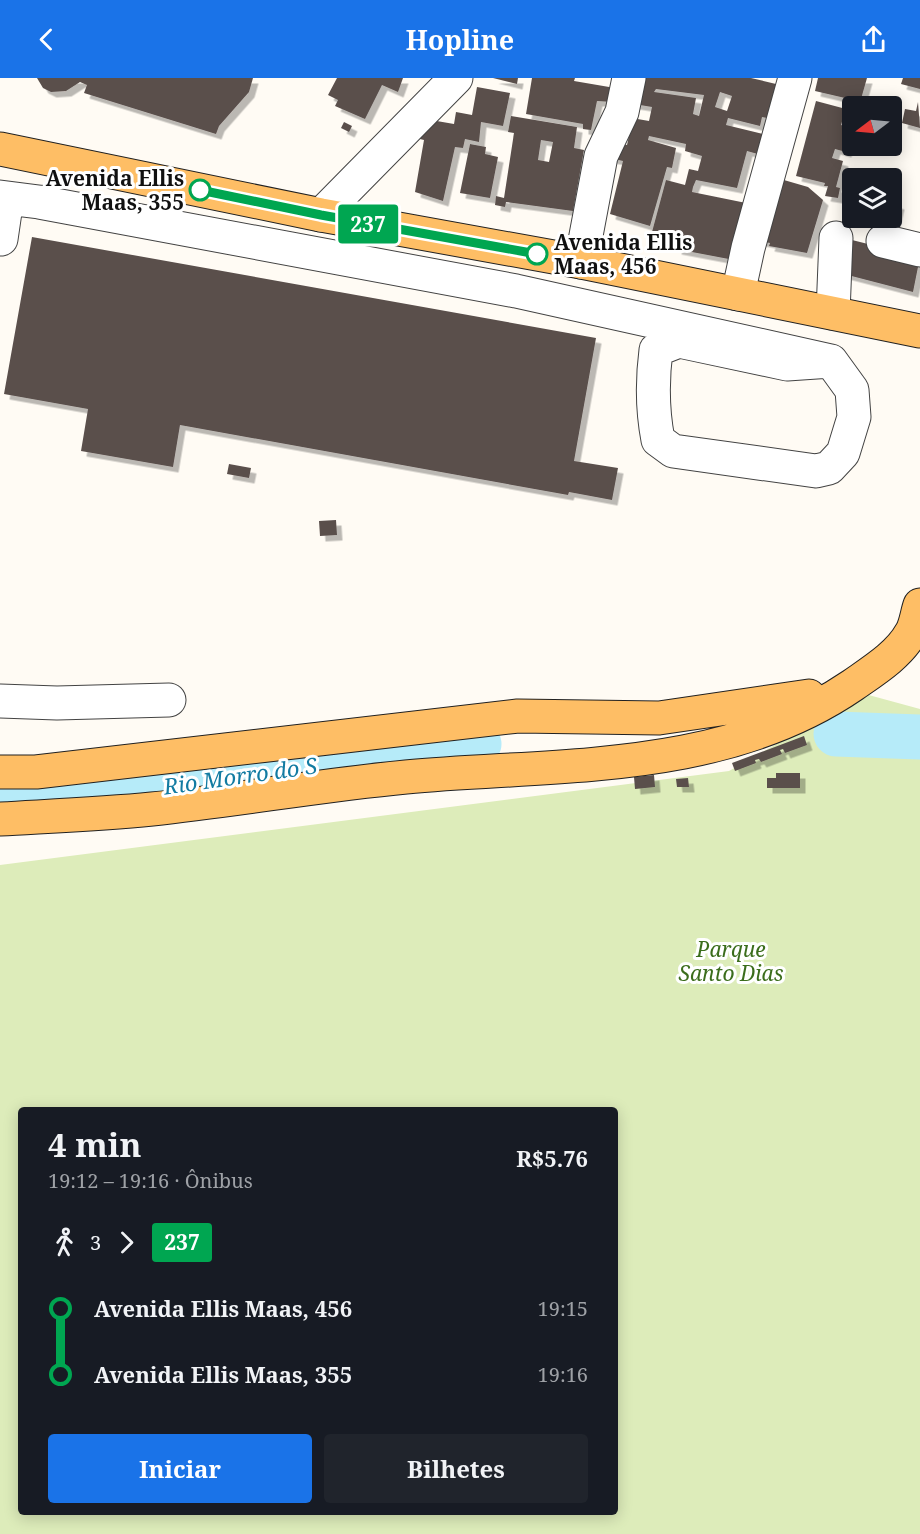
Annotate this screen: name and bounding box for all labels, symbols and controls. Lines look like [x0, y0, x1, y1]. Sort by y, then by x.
text: Hopline [406, 21, 514, 58]
icon: back [30, 23, 63, 56]
icon: share [857, 23, 890, 56]
north arrow [842, 96, 902, 156]
map controls [842, 96, 902, 228]
place label: Avenida Ellis Maas, 355 [46, 164, 184, 216]
button: layers [842, 168, 902, 228]
marker: Avenida Ellis Maas, 355 [189, 179, 211, 201]
line badge: 237 [334, 204, 403, 244]
text: 237 [350, 210, 386, 238]
place label: Avenida Ellis Maas, 456 [554, 228, 692, 280]
marker: Avenida Ellis Maas, 456 [526, 243, 548, 265]
water label: Rio Morro do S [160, 749, 320, 801]
park label: Parque Santo Dias [679, 935, 784, 987]
text: 4 min [48, 1122, 141, 1167]
text: R$5.76 [516, 1143, 588, 1173]
text: 19:12 – 19:16 · Ônibus [48, 1167, 253, 1194]
icon: walk [48, 1226, 81, 1259]
icon: forward [110, 1226, 143, 1259]
text: 237 [164, 1228, 200, 1256]
text: 3 [90, 1229, 101, 1256]
text: Avenida Ellis Maas, 456 [94, 1293, 352, 1323]
text: 19:15 [538, 1295, 588, 1322]
text: Avenida Ellis Maas, 355 [94, 1359, 352, 1389]
text: 19:16 [538, 1361, 588, 1388]
button: Iniciar [48, 1434, 312, 1503]
button: Bilhetes [324, 1434, 588, 1503]

